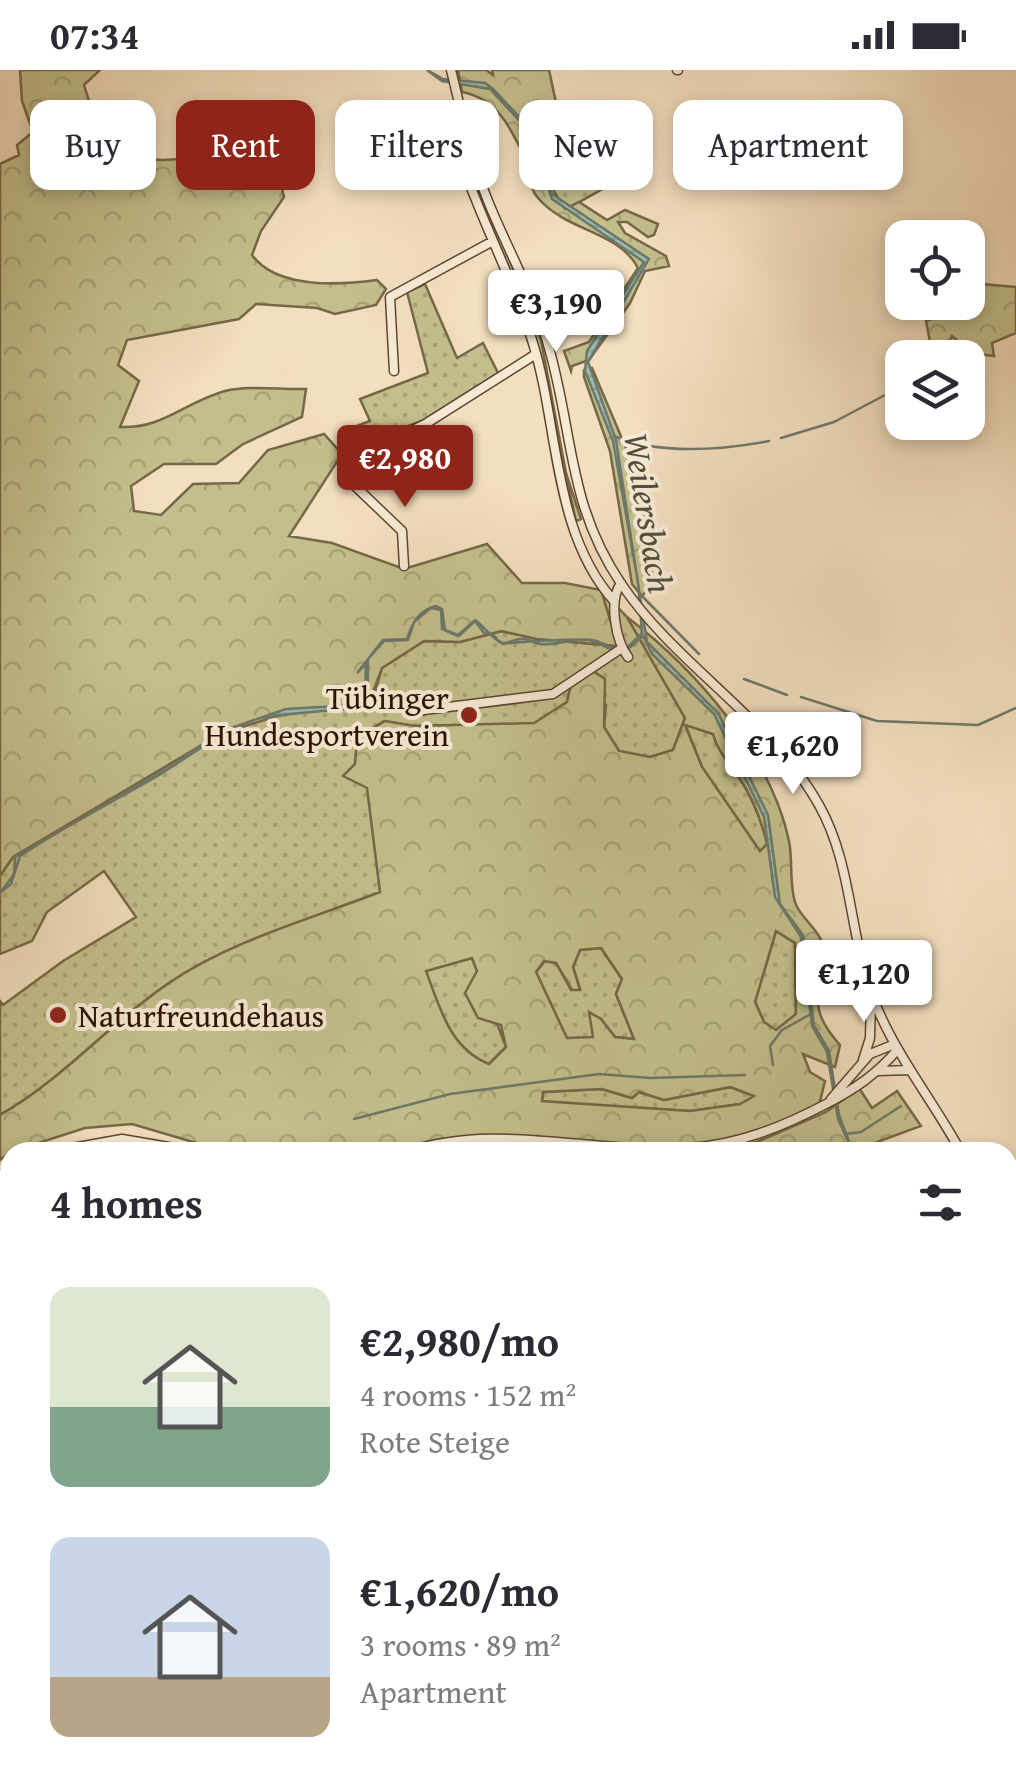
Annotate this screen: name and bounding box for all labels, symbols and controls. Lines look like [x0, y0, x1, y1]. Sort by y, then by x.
text: 07:34 [50, 7, 140, 63]
chip: Buy [30, 100, 156, 190]
chip: Rent [176, 100, 315, 190]
chip: Filters [335, 100, 499, 190]
chip: New [519, 100, 653, 190]
chip: Apartment [673, 100, 903, 190]
map controls [885, 220, 985, 440]
button: locate [885, 220, 985, 320]
pin: €3,190 [475, 270, 637, 355]
text: €3,190 [510, 279, 602, 326]
button: layers [885, 340, 985, 440]
pin: €2,980 [324, 425, 486, 510]
water label: Weilersbach [611, 429, 687, 597]
text: €2,980 [359, 434, 451, 481]
place label: Tübinger Hundesportverein [205, 674, 449, 758]
marker: Tübinger Hundesportverein [458, 704, 480, 726]
pin: €1,620 [712, 712, 874, 797]
text: €1,620 [747, 721, 839, 768]
pin: €1,120 [783, 940, 945, 1025]
text: €1,120 [818, 949, 910, 996]
place label: Naturfreundehaus [78, 992, 324, 1039]
marker: Naturfreundehaus [47, 1004, 69, 1026]
text: 4 homes [50, 1172, 203, 1233]
icon: filters [913, 1175, 968, 1230]
text: €2,980/mo [360, 1310, 559, 1371]
icon: home [130, 1327, 250, 1447]
text: 4 rooms · 152 m² [360, 1371, 576, 1418]
text: Rote Steige [360, 1418, 510, 1465]
text: €1,620/mo [360, 1560, 559, 1621]
icon: home [130, 1577, 250, 1697]
text: 3 rooms · 89 m² [360, 1621, 561, 1668]
text: Apartment [360, 1668, 507, 1715]

